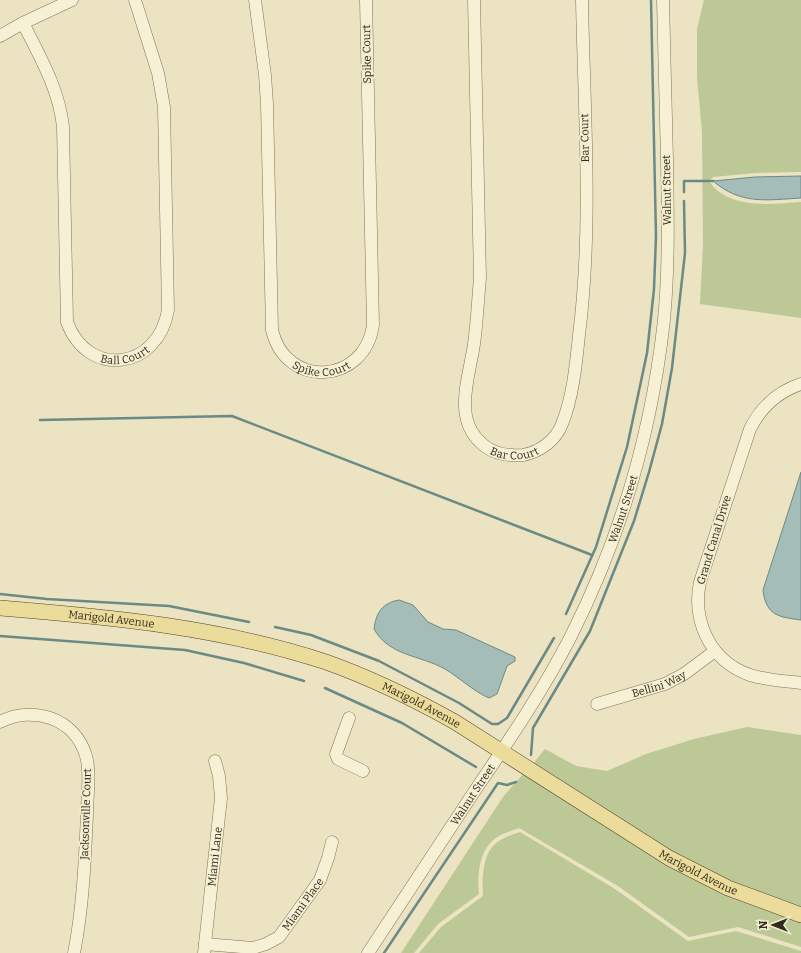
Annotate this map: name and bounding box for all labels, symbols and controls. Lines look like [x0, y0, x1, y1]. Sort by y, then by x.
street label: Spike Court [360, 24, 374, 84]
street label: Bar Court [578, 114, 592, 162]
street label: Walnut Street [660, 155, 674, 225]
street label: Ball Court [99, 343, 152, 367]
street label: Spike Court [290, 358, 353, 379]
street label: Bar Court [488, 444, 541, 462]
street label: Walnut Street [606, 474, 640, 545]
street label: Grand Canal Drive [694, 494, 734, 586]
street label: Marigold Avenue [68, 607, 155, 630]
street label: Bellini Way [630, 668, 688, 700]
street label: Marigold Avenue [380, 679, 463, 731]
street label: Walnut Street [448, 761, 498, 827]
street label: Jacksonville Court [78, 768, 94, 861]
street label: Miami Lane [205, 826, 224, 887]
street label: Marigold Avenue [657, 847, 740, 898]
street label: Miami Place [279, 875, 326, 933]
north arrow [753, 905, 793, 945]
text: N [757, 920, 770, 929]

